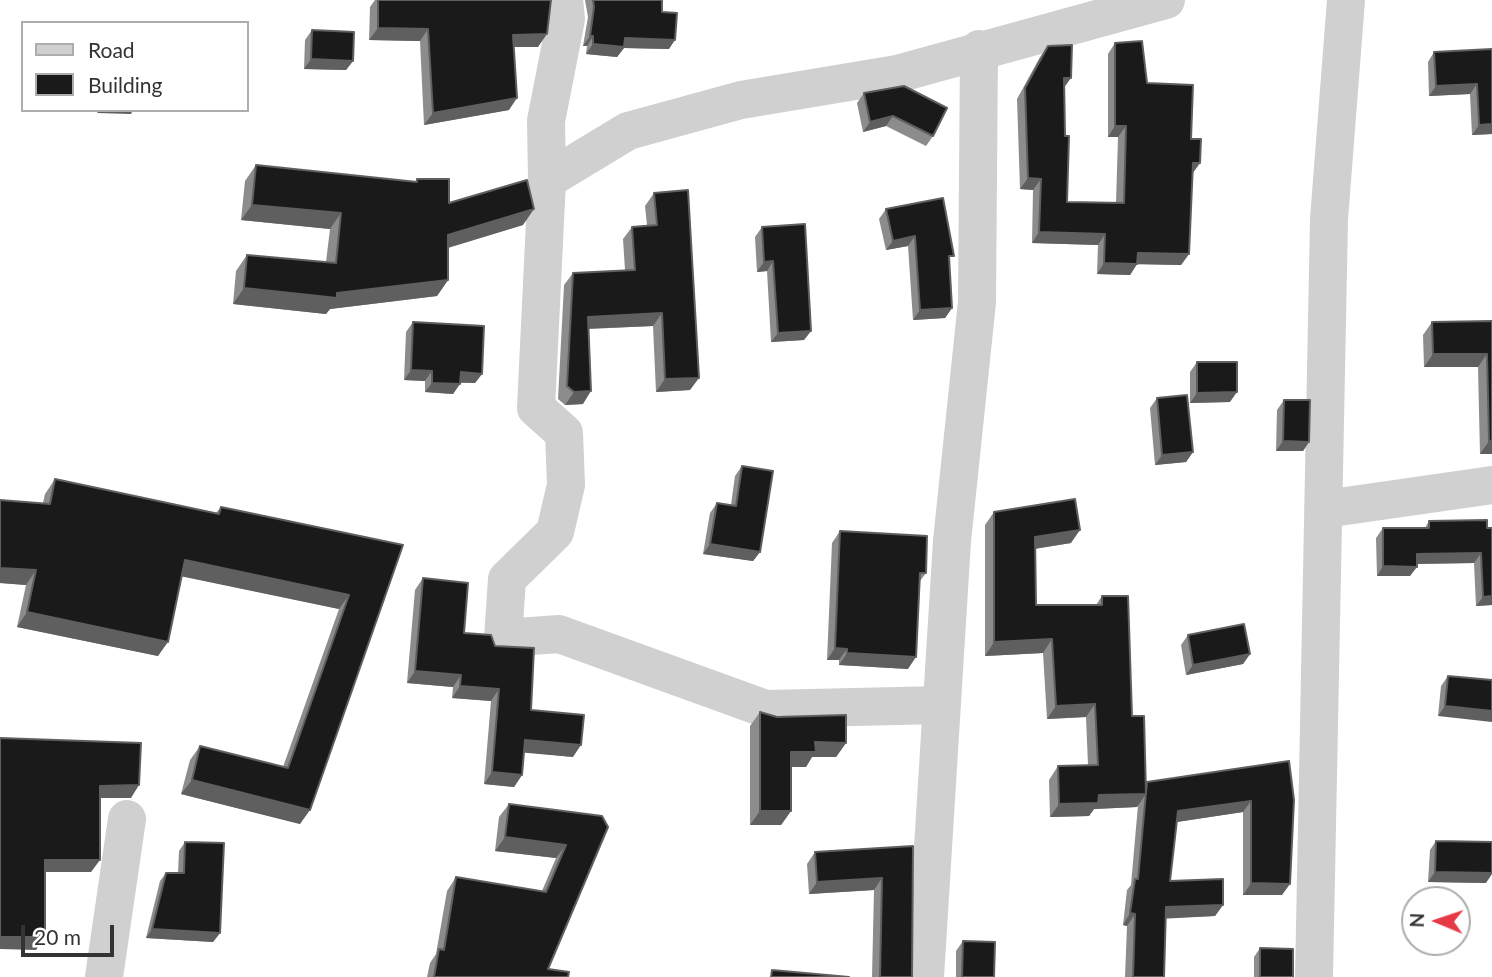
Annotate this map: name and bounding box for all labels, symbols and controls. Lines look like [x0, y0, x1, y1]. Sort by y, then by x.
legend [21, 21, 248, 112]
text: Road [88, 37, 135, 62]
text: Building [88, 72, 163, 97]
north arrow [1401, 886, 1471, 956]
scale bar [24, 911, 117, 955]
text: N [1405, 913, 1428, 928]
text: 20 m [34, 924, 81, 949]

